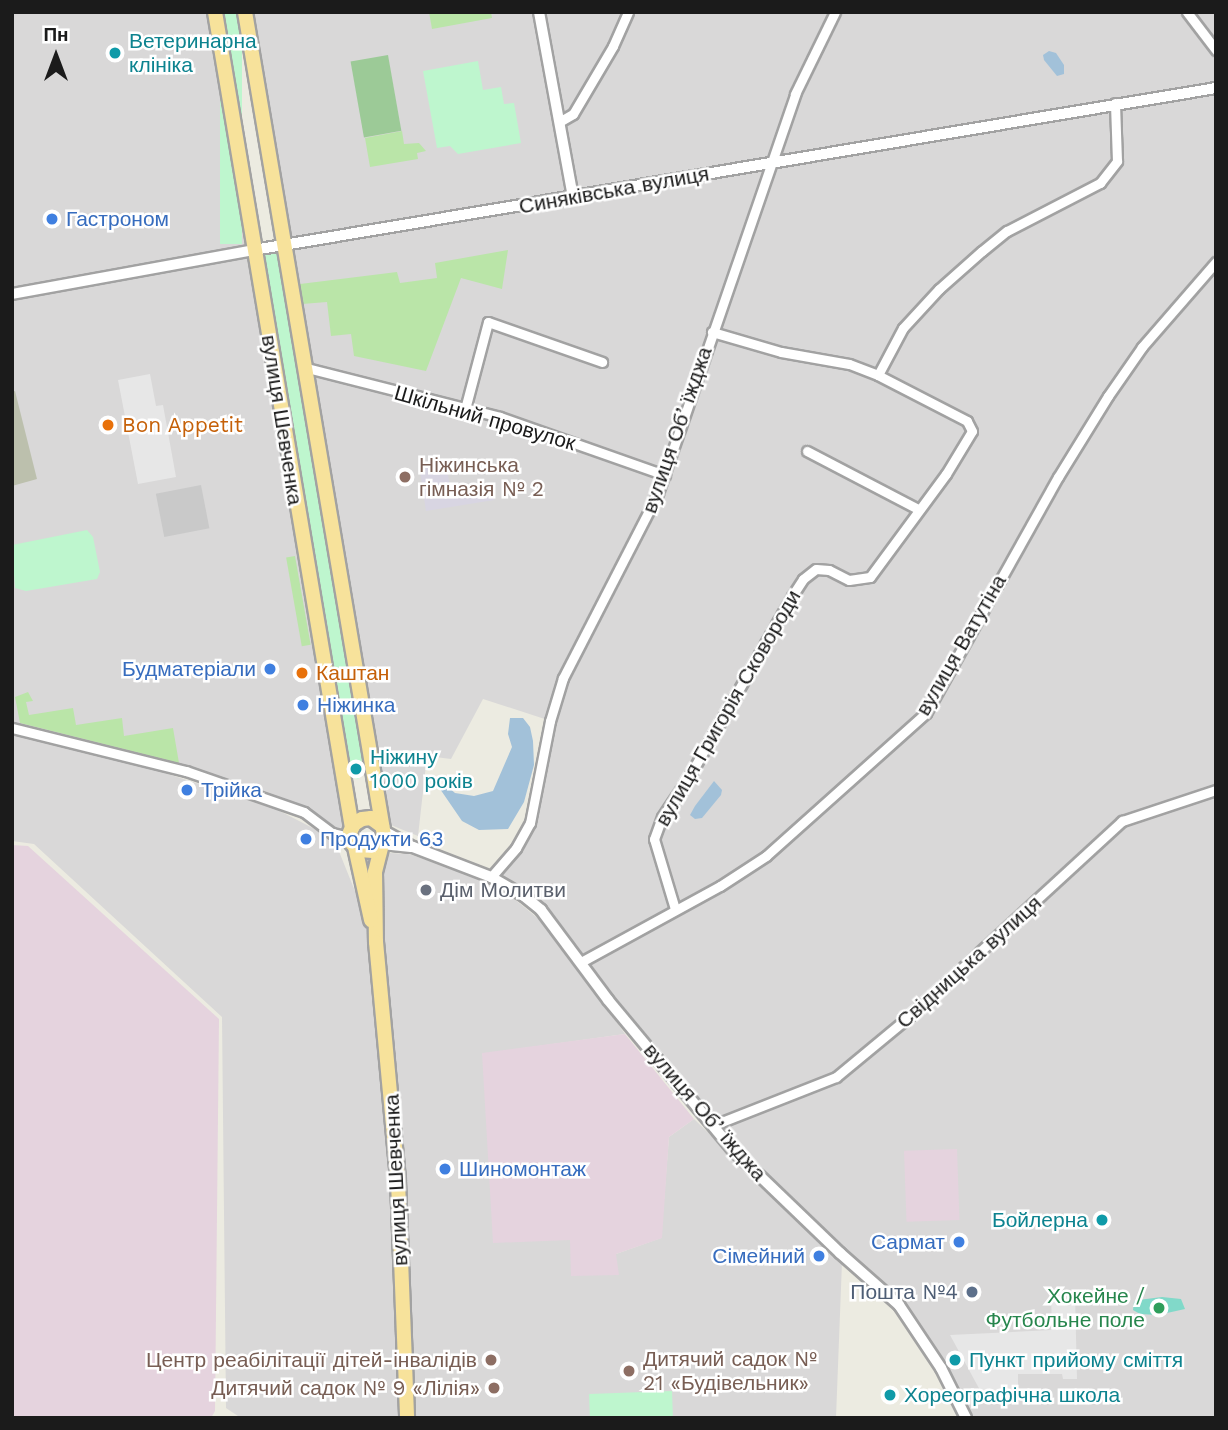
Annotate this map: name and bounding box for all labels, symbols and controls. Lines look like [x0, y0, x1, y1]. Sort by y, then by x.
north arrow [21, 21, 91, 91]
text: Пн [43, 23, 69, 46]
place label: Ветеринарна клініка [129, 28, 257, 78]
marker: Ветеринарна клініка [107, 45, 123, 61]
street label: Синяківська вулиця [517, 161, 711, 219]
place label: Гастроном [66, 206, 169, 232]
marker: Гастроном [44, 211, 60, 227]
street label: вулиця Шевченка [256, 333, 308, 507]
street label: вулиця Обʼїжджа [637, 344, 717, 516]
street label: Шкільний провулок [391, 380, 579, 456]
place label: Bon Appetit [122, 412, 244, 438]
marker: Bon Appetit [100, 417, 116, 433]
place label: Ніжинська гімназія № 2 [419, 452, 544, 502]
marker: Ніжинська гімназія № 2 [397, 469, 413, 485]
street label: вулиця Ватутіна [910, 570, 1012, 720]
street label: вулиця Григорія Сковороди [650, 585, 806, 831]
place label: Будматеріали [122, 656, 256, 682]
place label: Каштан [316, 660, 389, 686]
marker: Будматеріали [262, 661, 278, 677]
marker: Каштан [294, 665, 310, 681]
place label: Ніжинка [317, 692, 396, 718]
marker: Ніжинка [295, 697, 311, 713]
place label: Ніжину 1000 років [370, 744, 473, 794]
marker: Ніжину 1000 років [348, 761, 364, 777]
place label: Трійка [201, 777, 262, 803]
marker: Трійка [179, 782, 195, 798]
place label: Продукти 63 [320, 826, 444, 852]
marker: Продукти 63 [298, 831, 314, 847]
place label: Дім Молитви [440, 877, 566, 903]
marker: Дім Молитви [418, 882, 434, 898]
street label: Свідницька вулиця [891, 890, 1047, 1034]
street label: вулиця Обʼїжджа [638, 1038, 772, 1186]
street label: вулиця Шевченка [379, 1093, 413, 1267]
place label: Шиномонтаж [459, 1156, 586, 1182]
marker: Шиномонтаж [437, 1161, 453, 1177]
place label: Бойлерна [992, 1207, 1088, 1233]
marker: Бойлерна [1094, 1212, 1110, 1228]
place label: Сармат [871, 1229, 945, 1255]
marker: Сармат [951, 1234, 967, 1250]
place label: Сімейний [712, 1243, 805, 1269]
marker: Сімейний [811, 1248, 827, 1264]
place label: Пошта №4 [850, 1279, 958, 1305]
place label: Хокейне / Футбольне поле [986, 1283, 1145, 1333]
marker: Пошта №4 [964, 1284, 980, 1300]
marker: Хокейне / Футбольне поле [1151, 1300, 1167, 1316]
place label: Дитячий садок № 21 «Будівельник» [643, 1346, 817, 1396]
place label: Центр реабілітації дітей-інвалідів [146, 1347, 477, 1373]
place label: Пункт прийому сміття [969, 1347, 1183, 1373]
marker: Центр реабілітації дітей-інвалідів [483, 1352, 499, 1368]
marker: Пункт прийому сміття [947, 1352, 963, 1368]
marker: Дитячий садок № 21 «Будівельник» [621, 1363, 637, 1379]
place label: Дитячий садок № 9 «Лілія» [211, 1375, 480, 1401]
marker: Дитячий садок № 9 «Лілія» [486, 1380, 502, 1396]
place label: Хореографічна школа [904, 1382, 1120, 1408]
marker: Хореографічна школа [882, 1387, 898, 1403]

